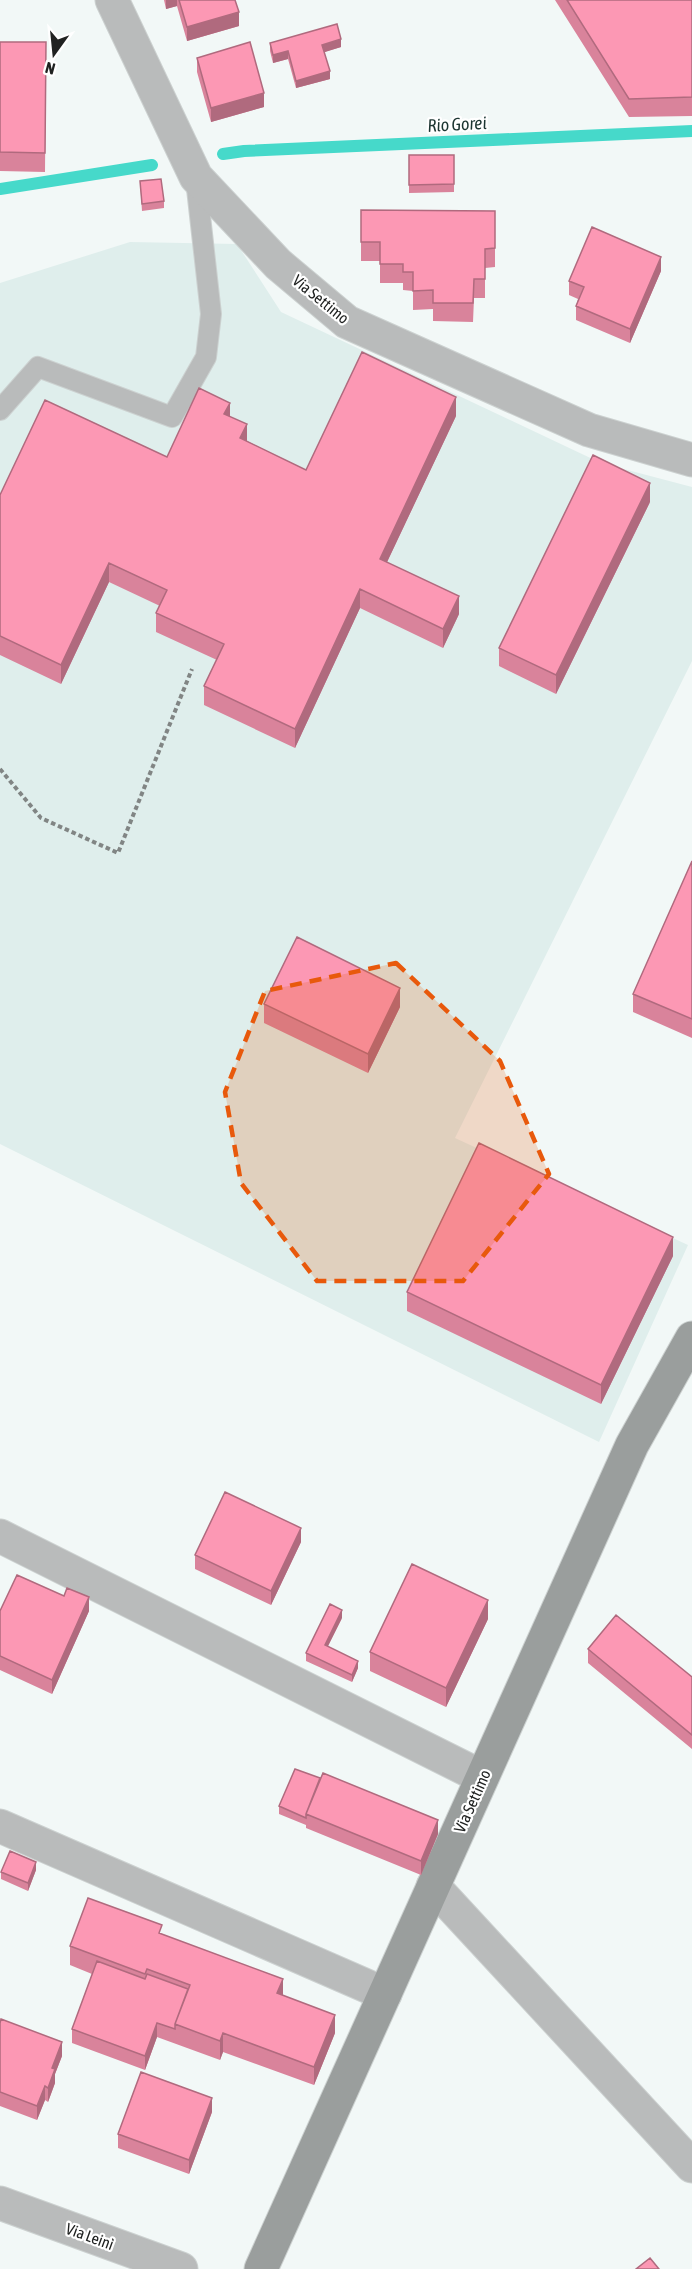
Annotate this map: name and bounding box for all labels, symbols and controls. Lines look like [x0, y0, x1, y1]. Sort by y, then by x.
north arrow [24, 24, 84, 84]
text: N [43, 59, 57, 78]
water label: Rio Gorei [427, 112, 487, 136]
street label: Via Settimo [289, 271, 353, 327]
street label: Via Settimo [450, 1767, 494, 1835]
street label: Via Leinì [64, 2219, 116, 2253]

